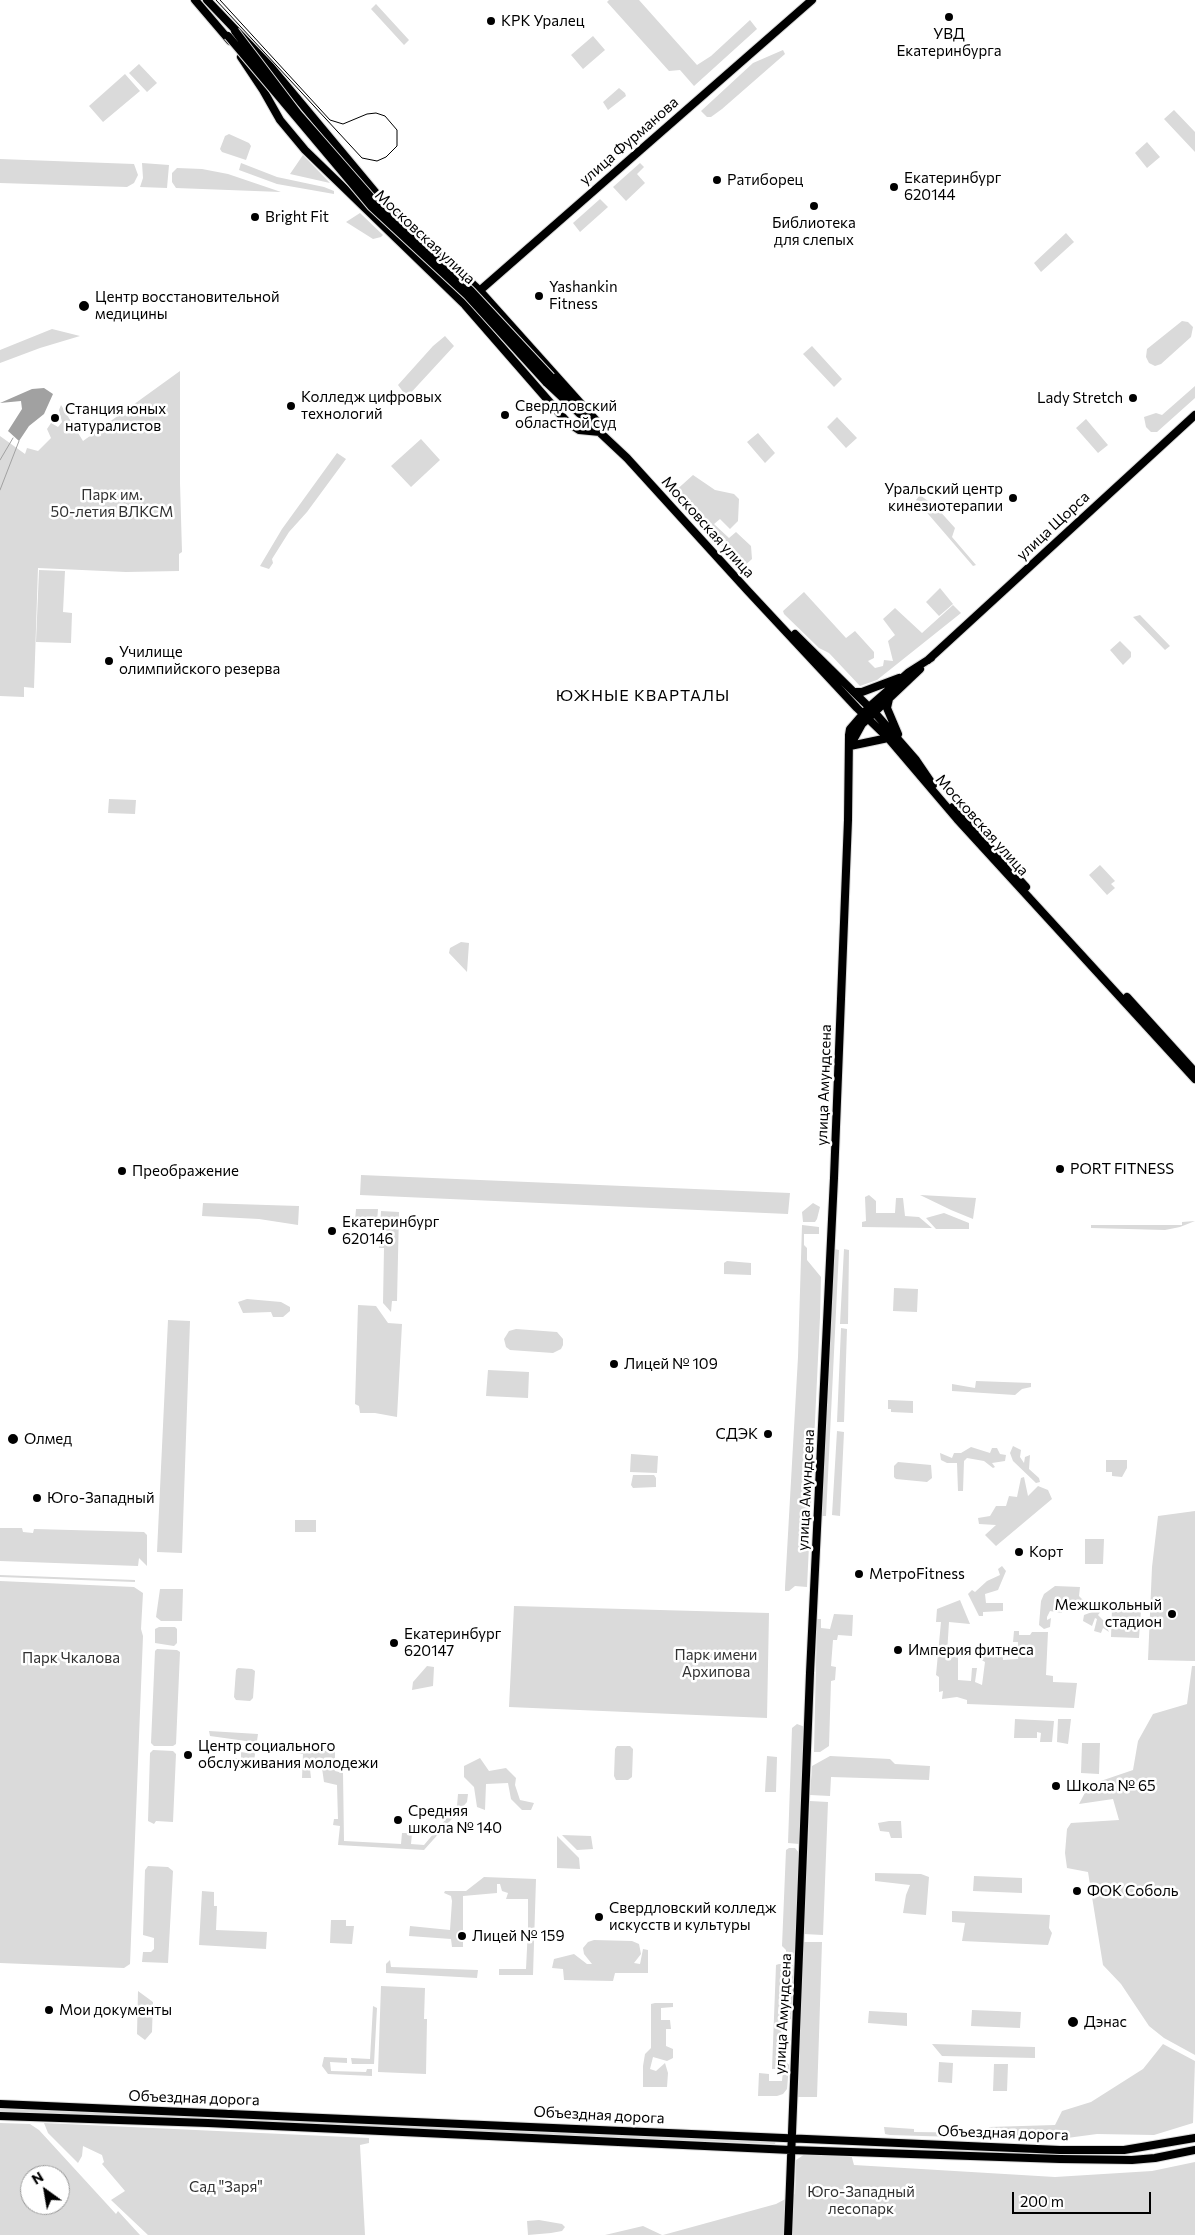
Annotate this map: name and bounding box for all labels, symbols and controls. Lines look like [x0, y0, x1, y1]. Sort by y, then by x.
marker: УВД Екатеринбурга [943, 11, 955, 23]
place label: КРК Уралец [501, 12, 584, 30]
marker: КРК Уралец [485, 15, 497, 27]
place label: УВД Екатеринбурга [896, 25, 1002, 60]
street label: улица Фурманова [576, 93, 682, 189]
place label: Екатеринбург 620144 [904, 169, 1001, 204]
place label: Ратиборец [727, 171, 803, 189]
marker: Ратиборец [711, 174, 723, 186]
marker: Екатеринбург 620144 [888, 181, 900, 193]
street label: Московская улица [371, 186, 479, 288]
marker: Библиотека для слепых [808, 200, 820, 212]
place label: Bright Fit [265, 208, 329, 226]
marker: Bright Fit [249, 211, 261, 223]
place label: Библиотека для слепых [772, 214, 856, 249]
place label: Yashankin Fitness [549, 278, 618, 313]
place label: Центр восстановительной медицины [95, 288, 280, 323]
marker: Yashankin Fitness [533, 290, 545, 302]
marker: Центр восстановительной медицины [77, 299, 91, 313]
place label: Колледж цифровых технологий [301, 388, 442, 423]
place label: Lady Stretch [1037, 389, 1123, 407]
marker: Lady Stretch [1127, 392, 1139, 404]
place label: Свердловский областной суд [515, 397, 617, 432]
place label: Станция юных натуралистов [65, 400, 166, 435]
marker: Колледж цифровых технологий [285, 400, 297, 412]
marker: Свердловский областной суд [499, 409, 511, 421]
marker: Станция юных натуралистов [49, 412, 61, 424]
street label: Московская улица [658, 473, 758, 581]
place label: Уральский центр кинезиотерапии [884, 480, 1003, 515]
park label: Парк им. 50-летия ВЛКСМ [51, 486, 173, 521]
street label: улица Щорса [1013, 488, 1093, 564]
marker: Уральский центр кинезиотерапии [1007, 492, 1019, 504]
place label: Училище олимпийского резерва [119, 643, 280, 678]
marker: Училище олимпийского резерва [103, 655, 115, 667]
district label: ЮЖНЫЕ КВАРТАЛЫ [554, 686, 732, 706]
street label: Московская улица [932, 771, 1032, 879]
street label: улица Амундсена [813, 1024, 835, 1146]
place label: PORT FITNESS [1070, 1160, 1174, 1178]
place label: Преображение [132, 1162, 239, 1180]
marker: PORT FITNESS [1054, 1163, 1066, 1175]
marker: Преображение [116, 1165, 128, 1177]
place label: Екатеринбург 620146 [342, 1213, 439, 1248]
marker: Екатеринбург 620146 [326, 1225, 338, 1237]
place label: Лицей № 109 [624, 1355, 718, 1373]
marker: Лицей № 109 [608, 1358, 620, 1370]
place label: СДЭК [716, 1425, 758, 1443]
marker: СДЭК [762, 1428, 774, 1440]
street label: улица Амундсена [794, 1429, 818, 1551]
place label: Олмед [24, 1430, 72, 1448]
marker: Олмед [6, 1432, 20, 1446]
place label: Юго-Западный [47, 1489, 155, 1507]
marker: Юго-Западный [31, 1492, 43, 1504]
place label: Корт [1029, 1543, 1063, 1561]
marker: Корт [1013, 1546, 1025, 1558]
place label: МетроFitness [869, 1565, 965, 1583]
marker: МетроFitness [853, 1568, 865, 1580]
place label: Межшкольный стадион [1054, 1596, 1162, 1631]
marker: Межшкольный стадион [1166, 1608, 1178, 1620]
place label: Екатеринбург 620147 [404, 1625, 501, 1660]
marker: Екатеринбург 620147 [388, 1637, 400, 1649]
place label: Империя фитнеса [908, 1641, 1034, 1659]
marker: Империя фитнеса [892, 1644, 904, 1656]
park label: Парк имени Архипова [675, 1646, 757, 1681]
park label: Парк Чкалова [22, 1649, 120, 1667]
place label: Центр социального обслуживания молодежи [198, 1737, 378, 1772]
marker: Центр социального обслуживания молодежи [182, 1749, 194, 1761]
place label: Школа № 65 [1066, 1777, 1156, 1795]
marker: Школа № 65 [1050, 1780, 1062, 1792]
place label: Средняя школа № 140 [408, 1802, 502, 1837]
marker: Средняя школа № 140 [392, 1814, 404, 1826]
place label: ФОК Соболь [1087, 1882, 1179, 1900]
marker: ФОК Соболь [1071, 1885, 1083, 1897]
place label: Свердловский колледж искусств и культуры [609, 1899, 777, 1934]
marker: Свердловский колледж искусств и культуры [593, 1911, 605, 1923]
place label: Лицей № 159 [472, 1927, 565, 1945]
marker: Лицей № 159 [456, 1930, 468, 1942]
street label: улица Амундсена [771, 1953, 795, 2075]
place label: Мои документы [59, 2001, 172, 2019]
marker: Мои документы [43, 2004, 55, 2016]
place label: Дэнас [1084, 2013, 1127, 2031]
marker: Дэнас [1066, 2015, 1080, 2029]
street label: Объездная дорога [128, 2087, 260, 2109]
street label: Объездная дорога [533, 2103, 665, 2127]
street label: Объездная дорога [937, 2122, 1069, 2144]
north arrow [20, 2165, 70, 2215]
text: N [28, 2168, 46, 2188]
park label: Сад "Заря" [189, 2178, 263, 2196]
scale bar [1015, 2182, 1154, 2214]
park label: Юго-Западный лесопарк [807, 2183, 915, 2218]
text: 200 m [1020, 2192, 1064, 2210]

